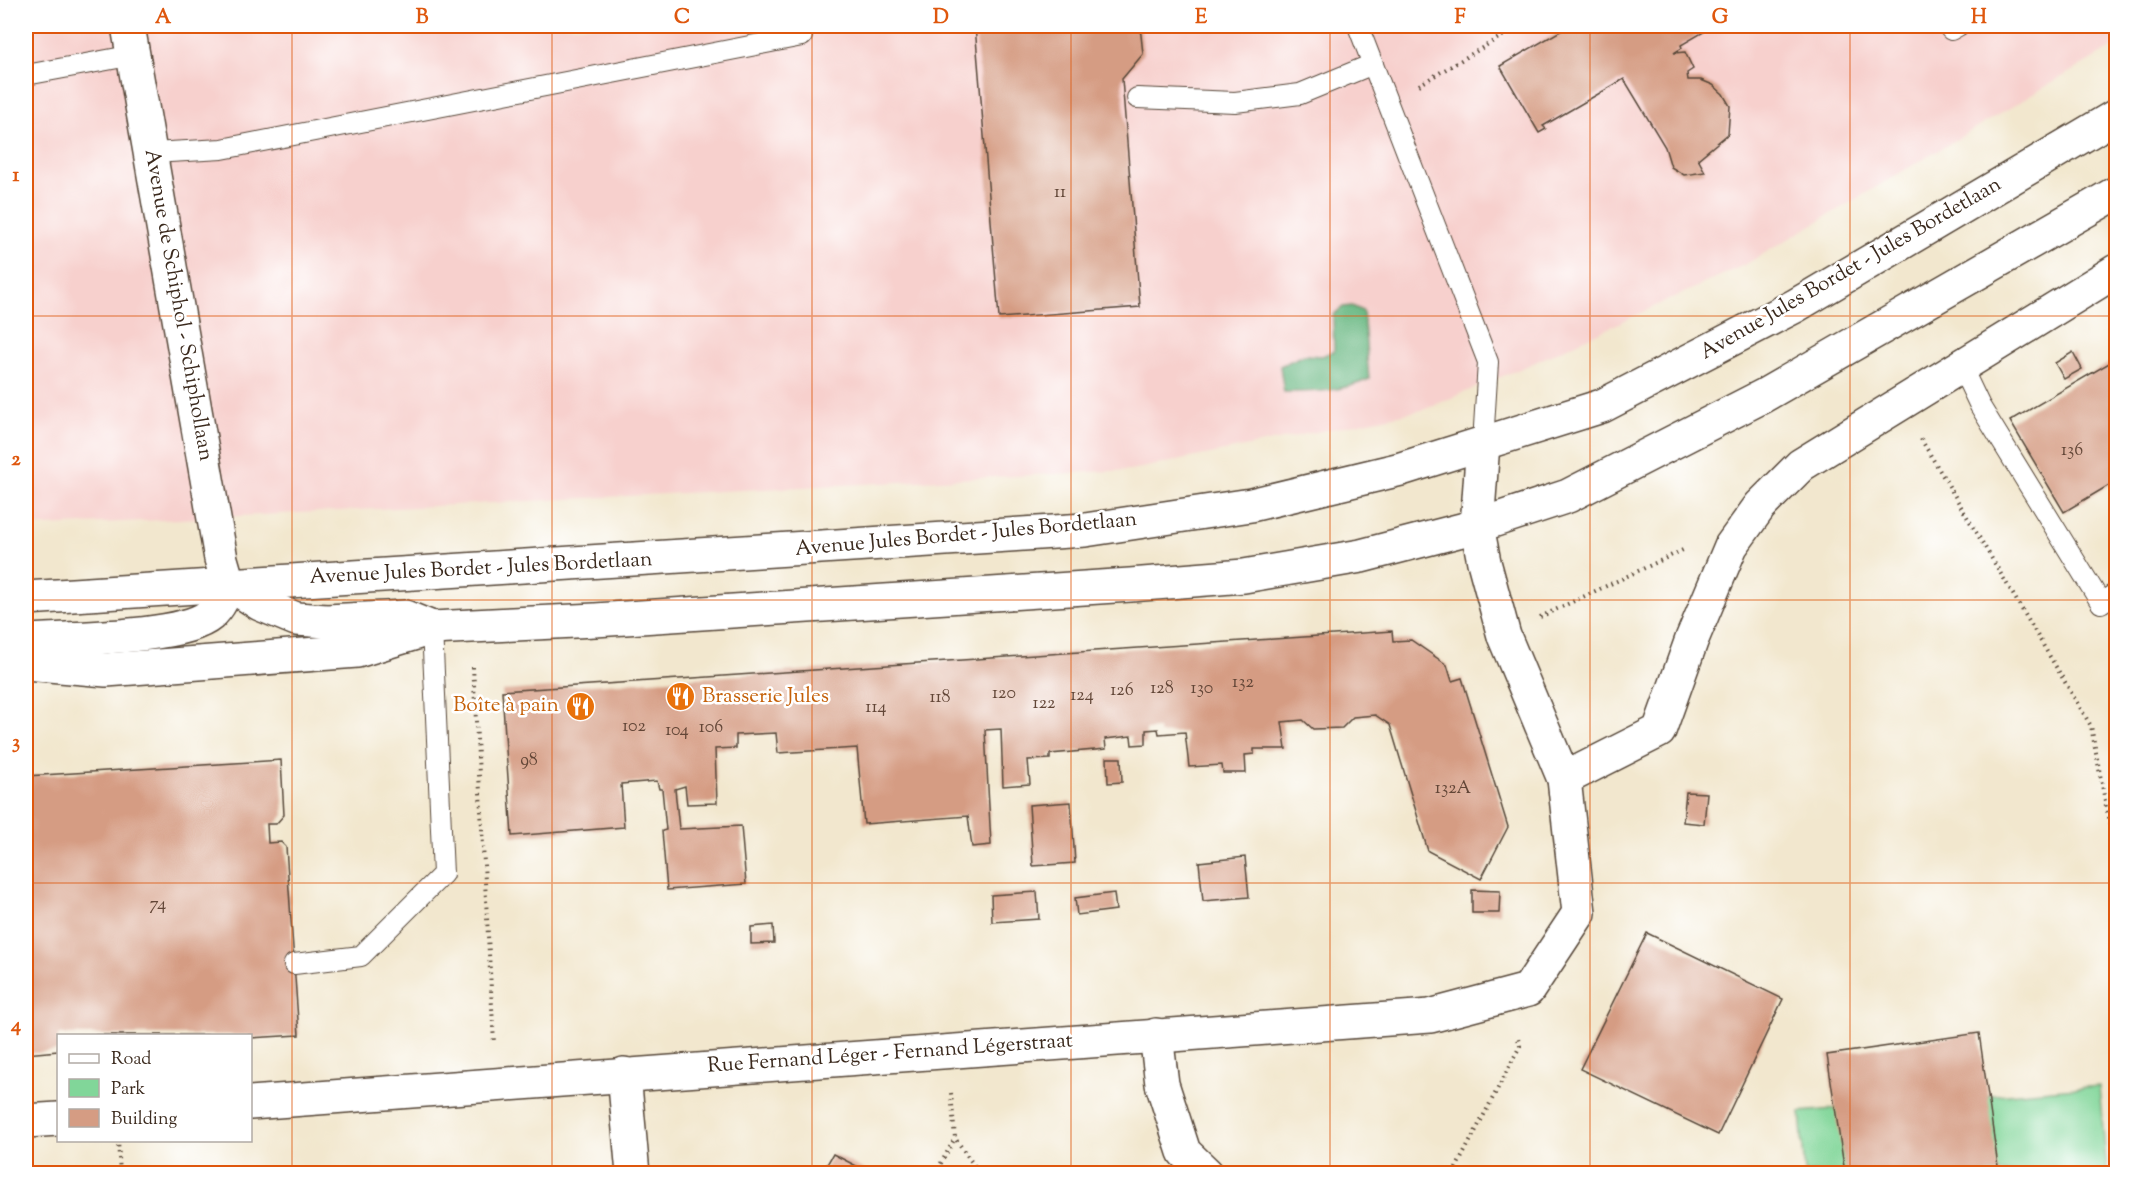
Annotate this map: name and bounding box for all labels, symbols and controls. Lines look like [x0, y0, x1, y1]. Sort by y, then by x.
text: A [155, 4, 172, 33]
text: B [416, 4, 429, 33]
text: C [674, 4, 690, 33]
text: D [933, 4, 949, 33]
text: E [1195, 4, 1208, 33]
text: F [1454, 4, 1466, 33]
text: G [1712, 4, 1729, 33]
text: H [1971, 4, 1987, 33]
street label: Avenue de Schiphol - Schiphollaan [136, 147, 220, 463]
text: 1 [13, 162, 20, 191]
street label: Avenue Jules Bordet - Jules Bordetlaan [1695, 170, 2007, 368]
house number: 11 [1054, 180, 1066, 206]
house number: 136 [2061, 438, 2083, 464]
text: 2 [11, 446, 21, 475]
street label: Avenue Jules Bordet - Jules Bordetlaan [794, 505, 1138, 565]
street label: Avenue Jules Bordet - Jules Bordetlaan [309, 545, 653, 593]
house number: 132 [1232, 670, 1254, 696]
house number: 128 [1150, 676, 1174, 702]
house number: 130 [1191, 676, 1213, 702]
house number: 126 [1110, 678, 1134, 704]
restaurant icon: Brasserie Jules [665, 681, 697, 713]
house number: 120 [992, 681, 1016, 707]
place label: Brasserie Jules [702, 682, 829, 712]
house number: 124 [1070, 683, 1094, 709]
house number: 118 [929, 685, 951, 711]
restaurant icon: Boîte à pain [564, 690, 596, 722]
place label: Boîte à pain [453, 691, 559, 721]
house number: 122 [1033, 691, 1056, 717]
house number: 114 [865, 695, 887, 721]
house number: 102 [622, 714, 646, 740]
house number: 106 [699, 715, 723, 741]
house number: 104 [665, 718, 689, 744]
text: 3 [12, 729, 20, 758]
house number: 98 [520, 748, 538, 774]
house number: 132A [1435, 776, 1472, 802]
house number: 74 [150, 892, 166, 918]
text: 4 [10, 1012, 21, 1041]
street label: Rue Fernand Léger - Fernand Légerstraat [706, 1026, 1074, 1082]
legend [57, 1034, 252, 1142]
text: Road [111, 1047, 151, 1073]
text: Park [111, 1077, 146, 1103]
text: Building [111, 1107, 177, 1133]

